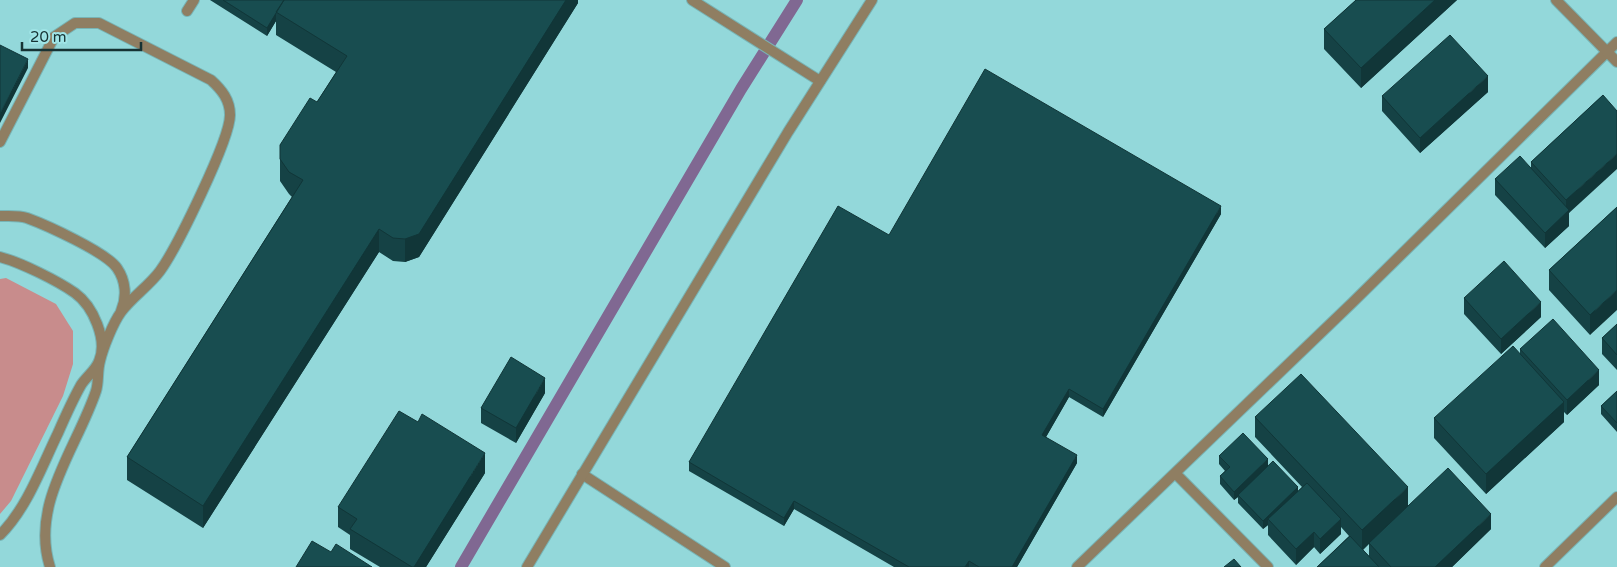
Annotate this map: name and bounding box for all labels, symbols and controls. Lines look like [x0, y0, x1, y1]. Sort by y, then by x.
scale bar [22, 20, 141, 52]
text: 20 m [30, 28, 67, 46]

